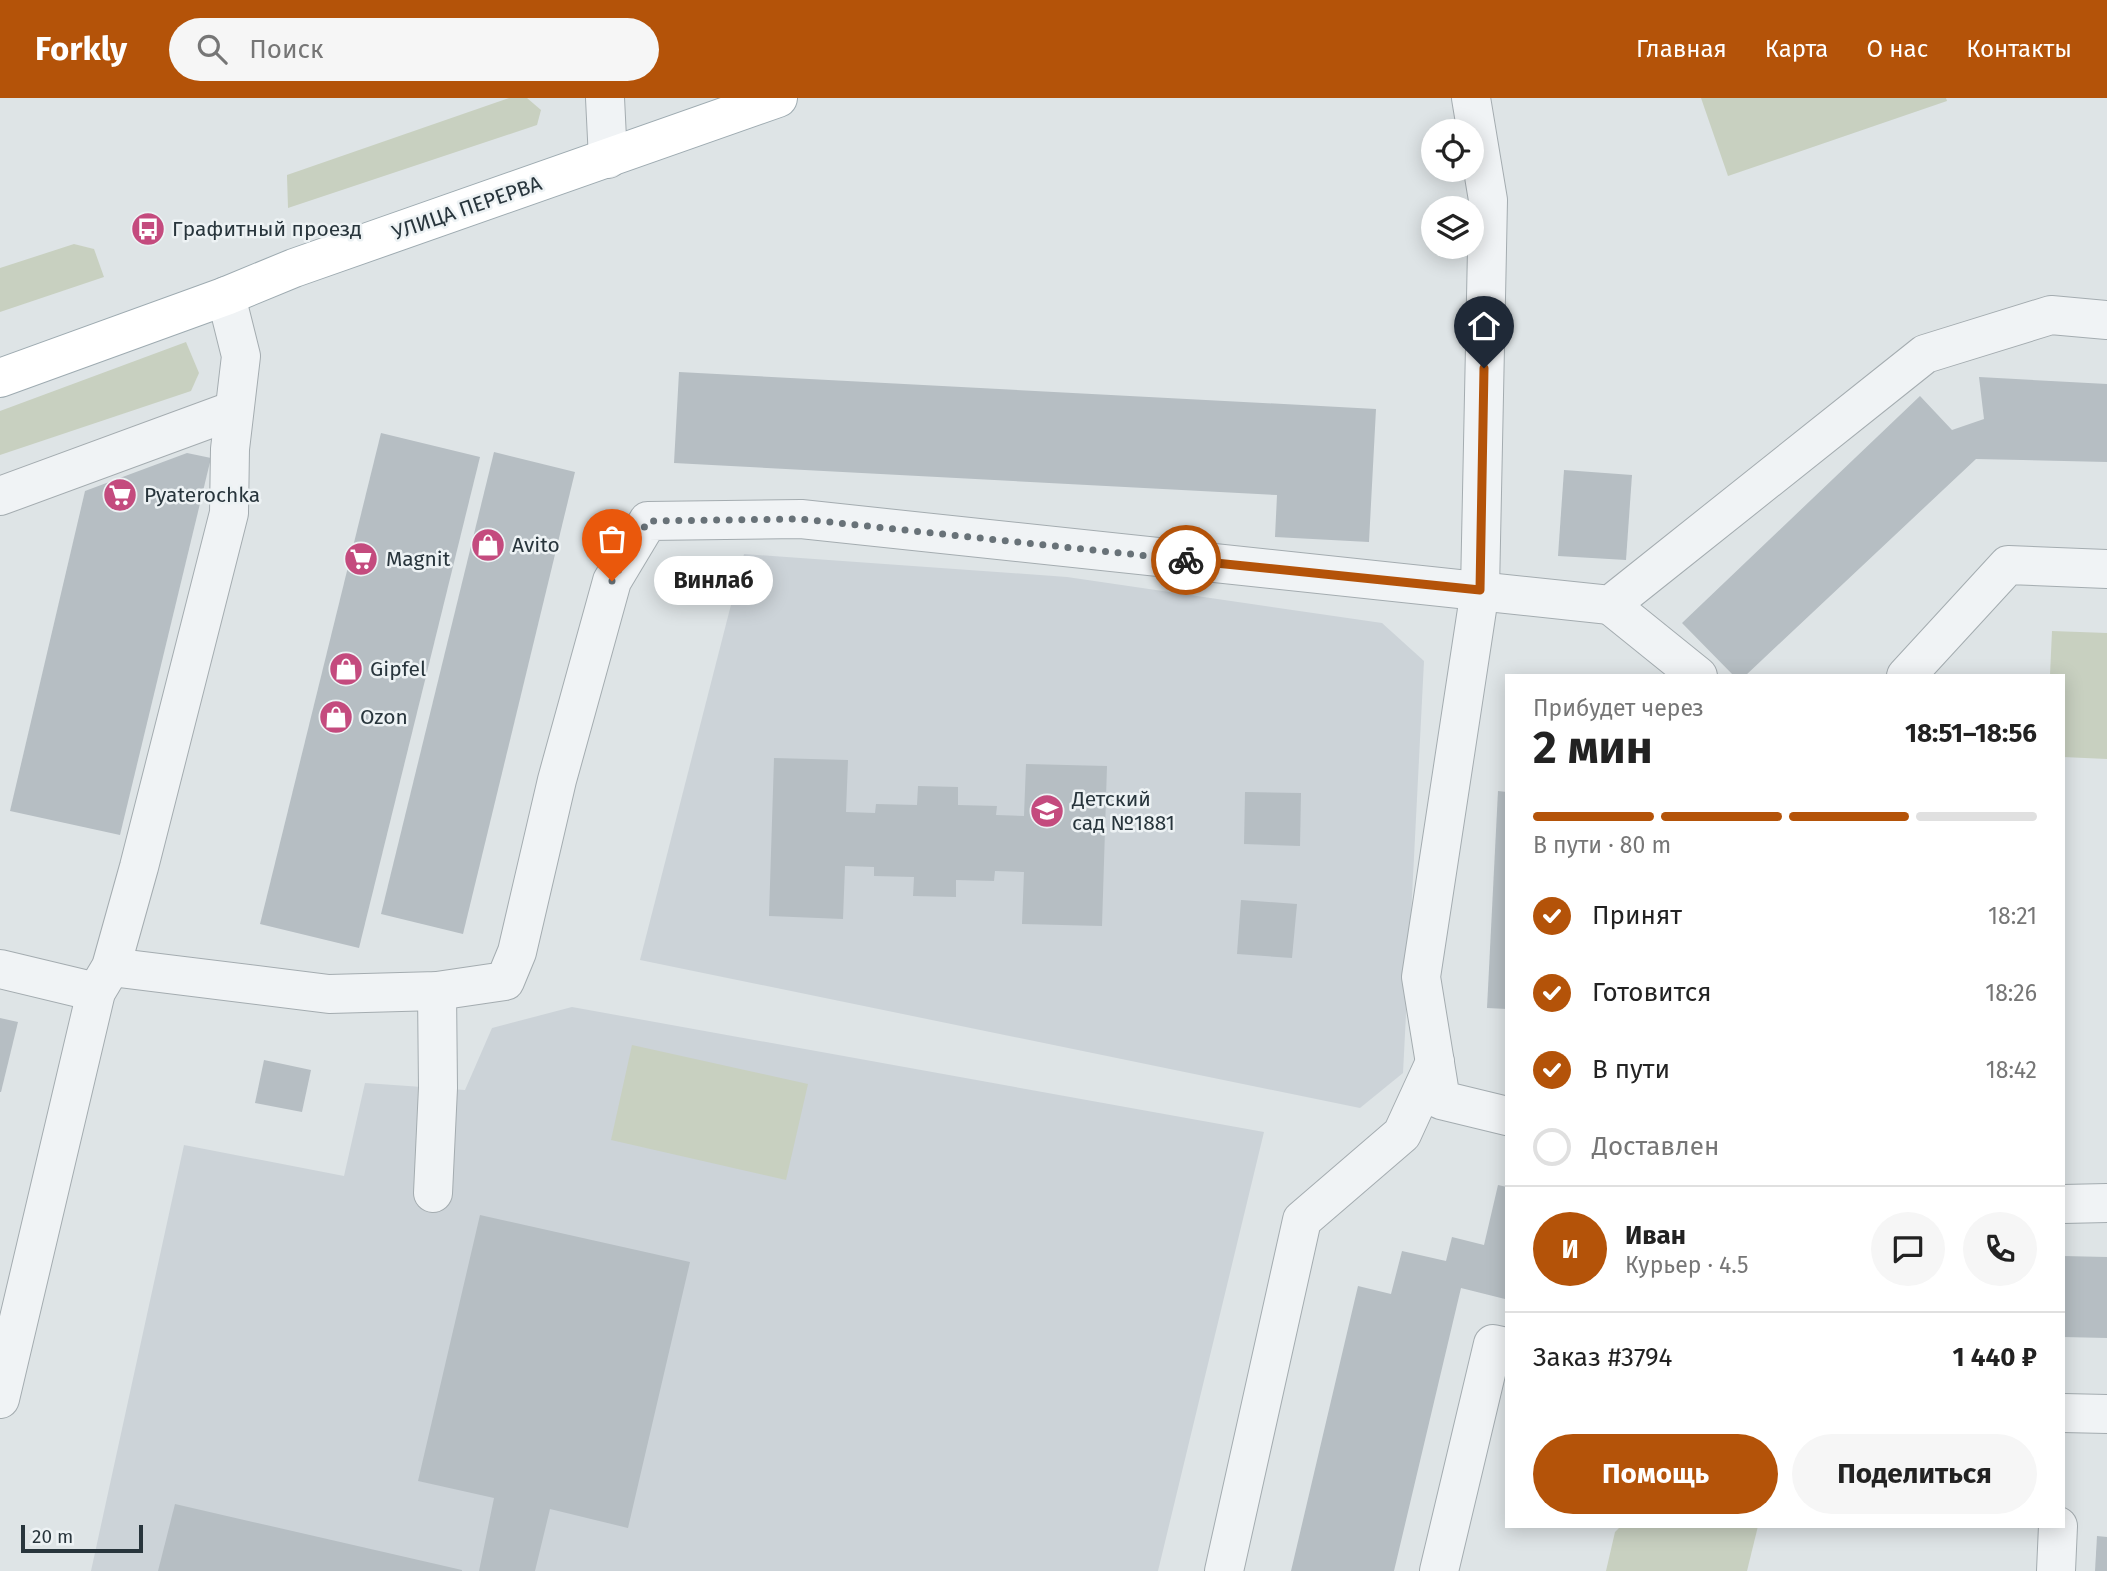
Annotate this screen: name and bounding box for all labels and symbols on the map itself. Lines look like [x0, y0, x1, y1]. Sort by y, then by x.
street label: УЛИЦА ПЕРЕРВА [389, 170, 545, 246]
bus stop icon: Графитный проезд [129, 210, 167, 248]
place label: Графитный проезд [172, 216, 362, 242]
pin [1454, 296, 1514, 368]
supermarket icon: Pyaterochka [101, 476, 139, 514]
place label: Pyaterochka [144, 482, 260, 508]
pin [582, 509, 642, 581]
courier [1151, 525, 1221, 595]
shop icon: Avito [469, 526, 507, 564]
place label: Avito [512, 532, 560, 558]
supermarket icon: Magnit [342, 540, 380, 578]
place label: Magnit [386, 546, 451, 572]
callout: Винлаб [654, 556, 773, 606]
shop icon: Gipfel [327, 650, 365, 688]
place label: Gipfel [370, 656, 426, 682]
shop icon: Ozon [317, 698, 355, 736]
place label: Ozon [360, 704, 408, 730]
place label: Детский сад №1881 [1071, 786, 1175, 836]
school or university icon: Детский сад №1881 [1028, 792, 1066, 830]
scale bar [21, 1522, 144, 1554]

